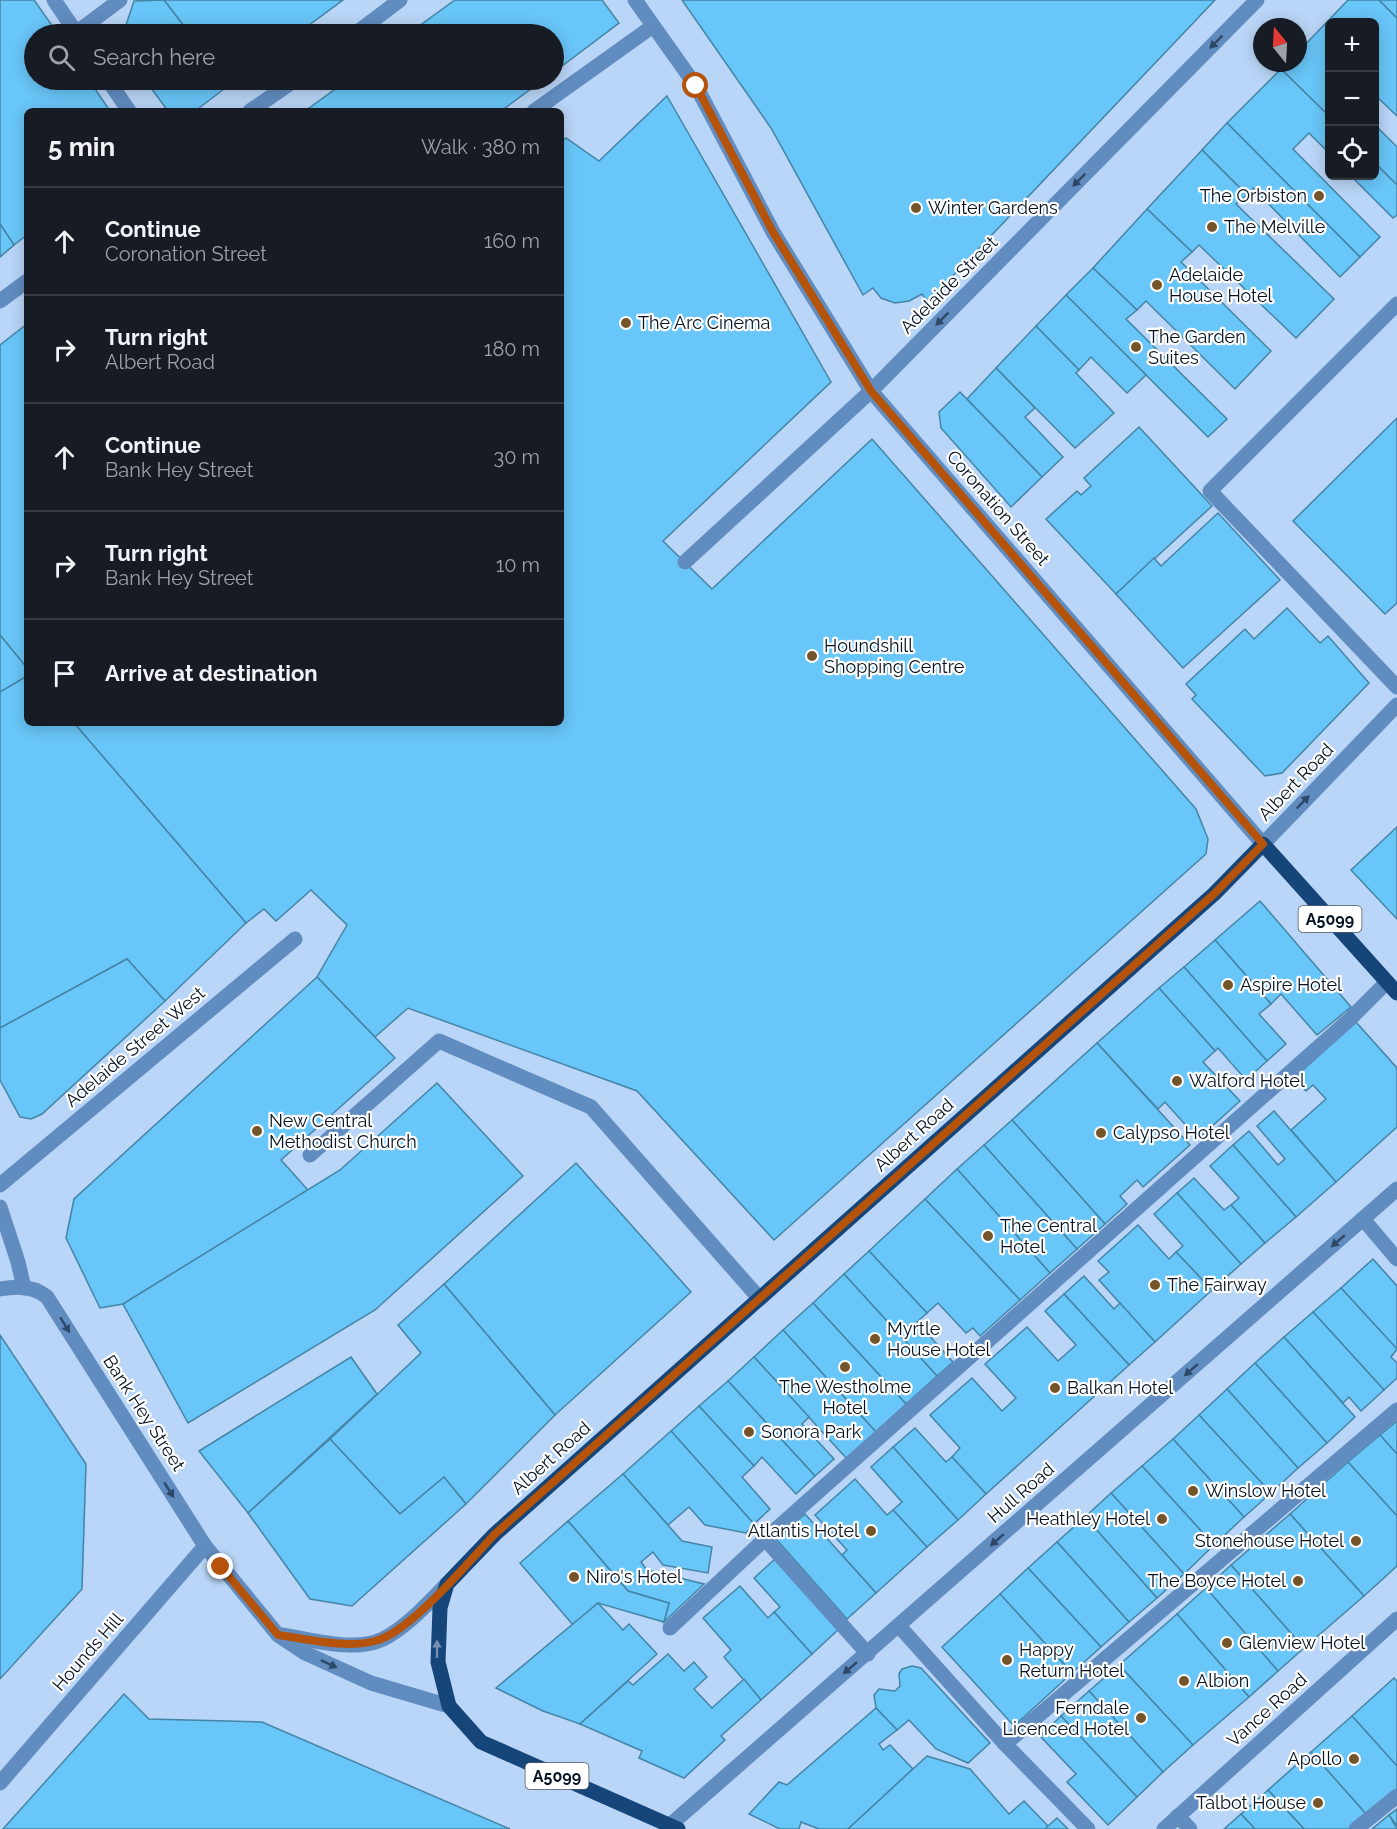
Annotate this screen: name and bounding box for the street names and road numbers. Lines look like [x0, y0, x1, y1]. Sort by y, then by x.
street label: Adelaide Street [896, 232, 1002, 338]
street label: Coronation Street [943, 446, 1054, 570]
street label: Albert Road [1254, 739, 1338, 825]
road number: A5099 [1298, 906, 1362, 932]
street label: Adelaide Street West [61, 982, 209, 1111]
street label: Albert Road [870, 1094, 957, 1176]
street label: Bank Hey Street [99, 1351, 190, 1474]
street label: Albert Road [507, 1417, 594, 1499]
street label: Hull Road [983, 1458, 1058, 1527]
street label: Hounds Hill [48, 1608, 127, 1695]
street label: Vance Road [1223, 1668, 1311, 1751]
road number: A5099 [526, 1763, 588, 1789]

